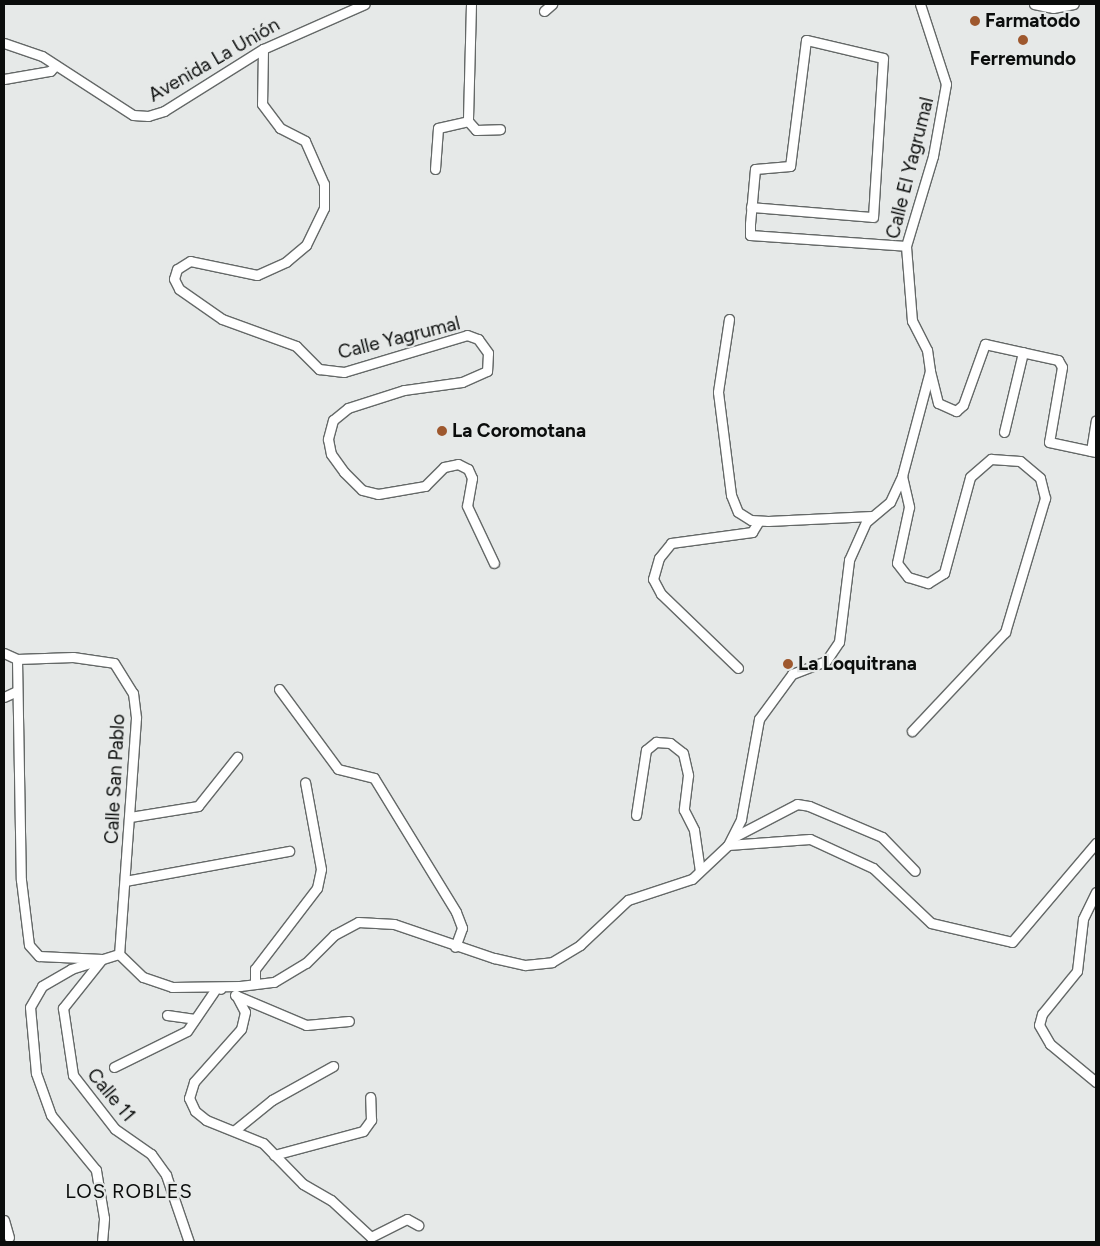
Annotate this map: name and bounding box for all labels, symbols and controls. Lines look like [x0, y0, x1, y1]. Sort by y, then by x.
place label: Farmatodo [985, 10, 1080, 32]
street label: Avenida La Unión [144, 13, 284, 107]
marker: Farmatodo [969, 15, 981, 27]
marker: Ferremundo [1017, 34, 1029, 46]
place label: Ferremundo [970, 48, 1076, 70]
street label: Calle El Yagrumal [881, 95, 939, 241]
street label: Calle Yagrumal [336, 312, 462, 364]
place label: La Coromotana [452, 420, 586, 442]
marker: La Coromotana [436, 425, 448, 437]
place label: La Loquitrana [798, 653, 917, 675]
marker: La Loquitrana [782, 658, 794, 670]
street label: Calle San Pablo [100, 713, 130, 845]
street label: Calle 11 [82, 1064, 140, 1126]
district label: LOS ROBLES [64, 1179, 194, 1203]

